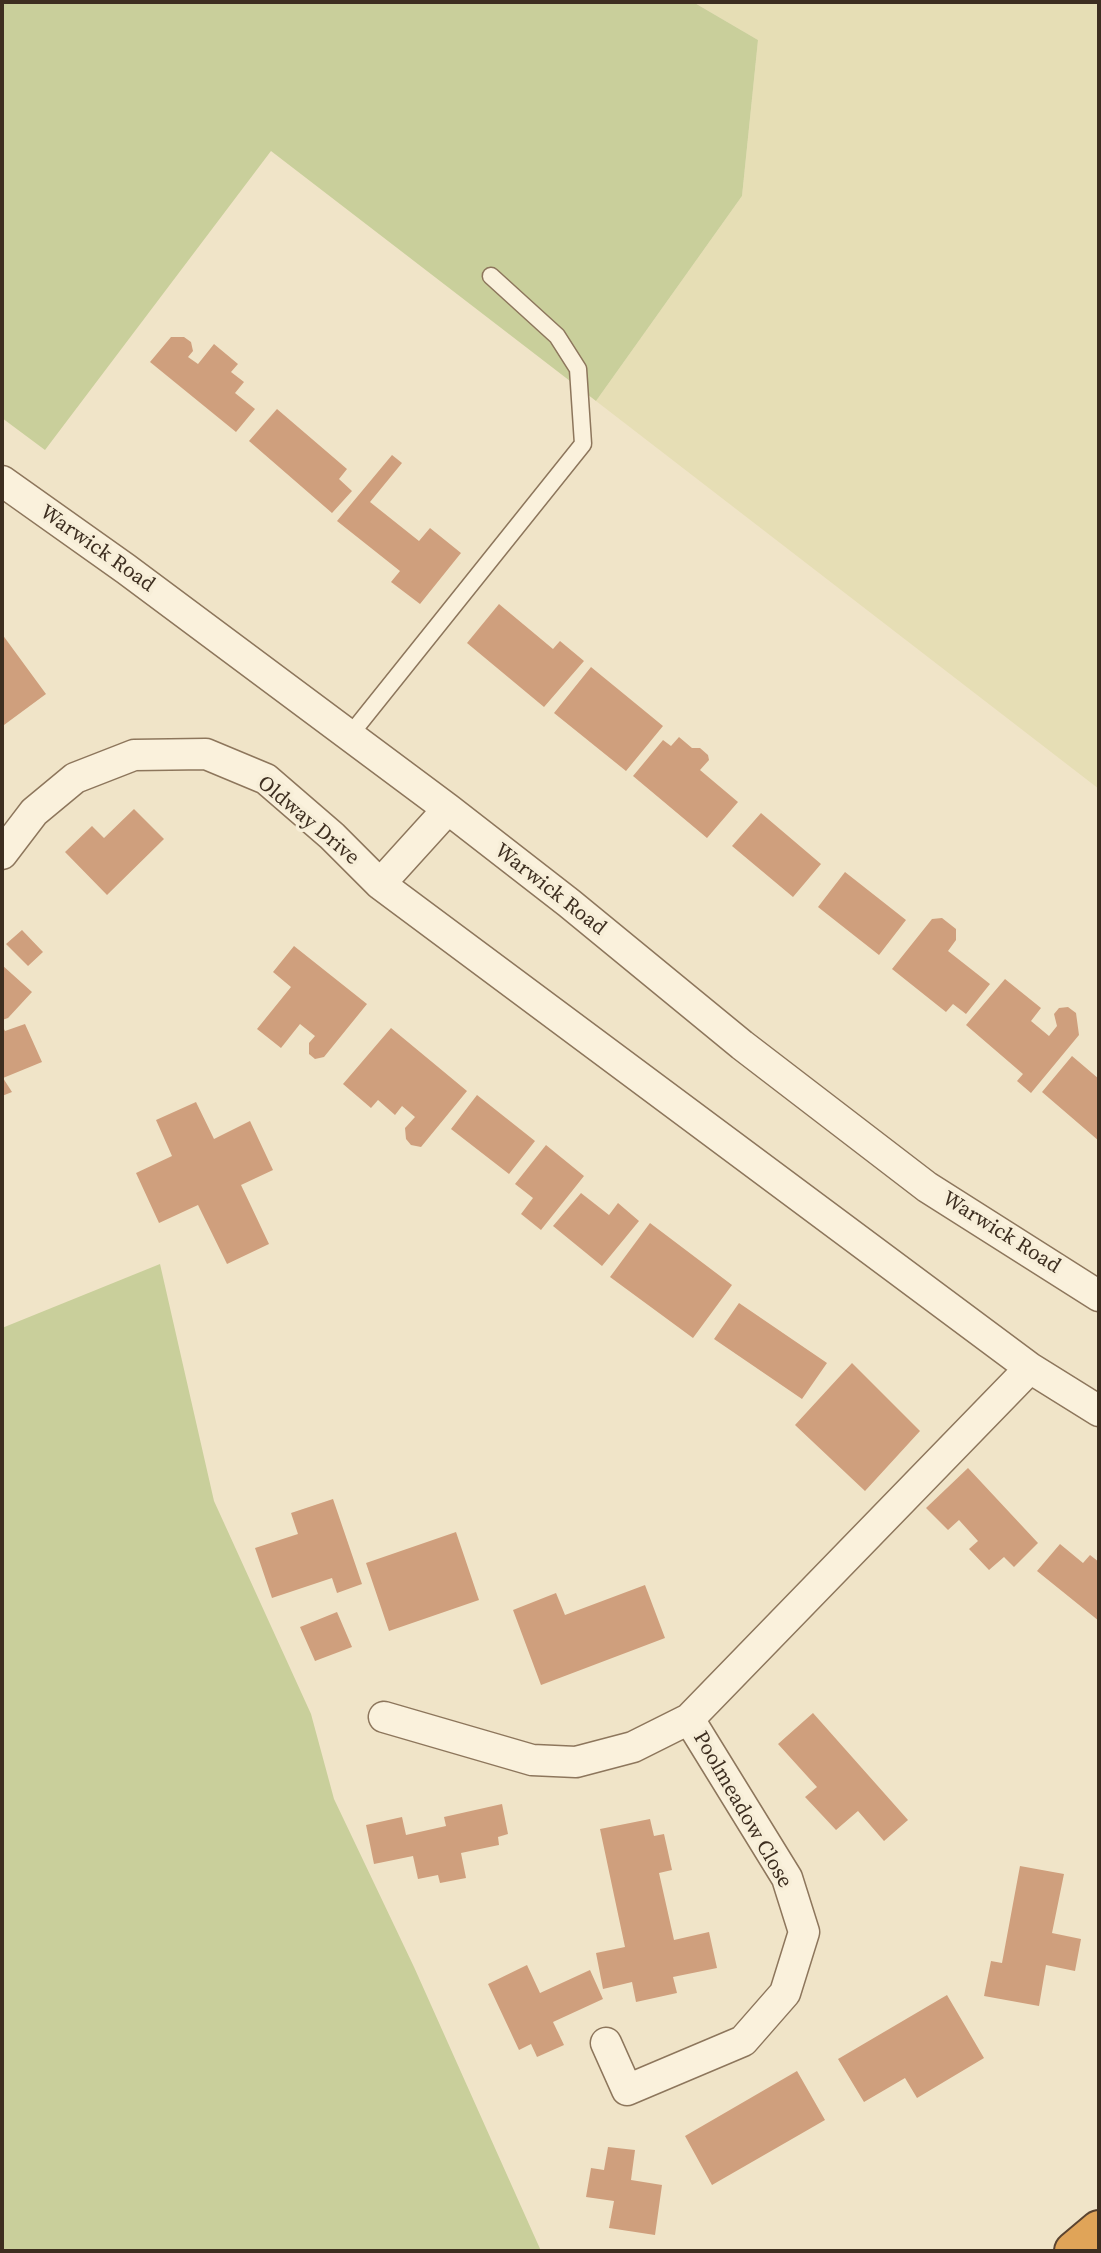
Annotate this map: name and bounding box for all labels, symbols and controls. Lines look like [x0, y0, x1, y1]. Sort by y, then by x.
street label: Warwick Road [35, 500, 159, 598]
street label: Oldway Drive [252, 771, 364, 871]
street label: Warwick Road [489, 839, 611, 941]
street label: Warwick Road [937, 1187, 1065, 1279]
street label: Poolmeadow Close [687, 1727, 797, 1893]

